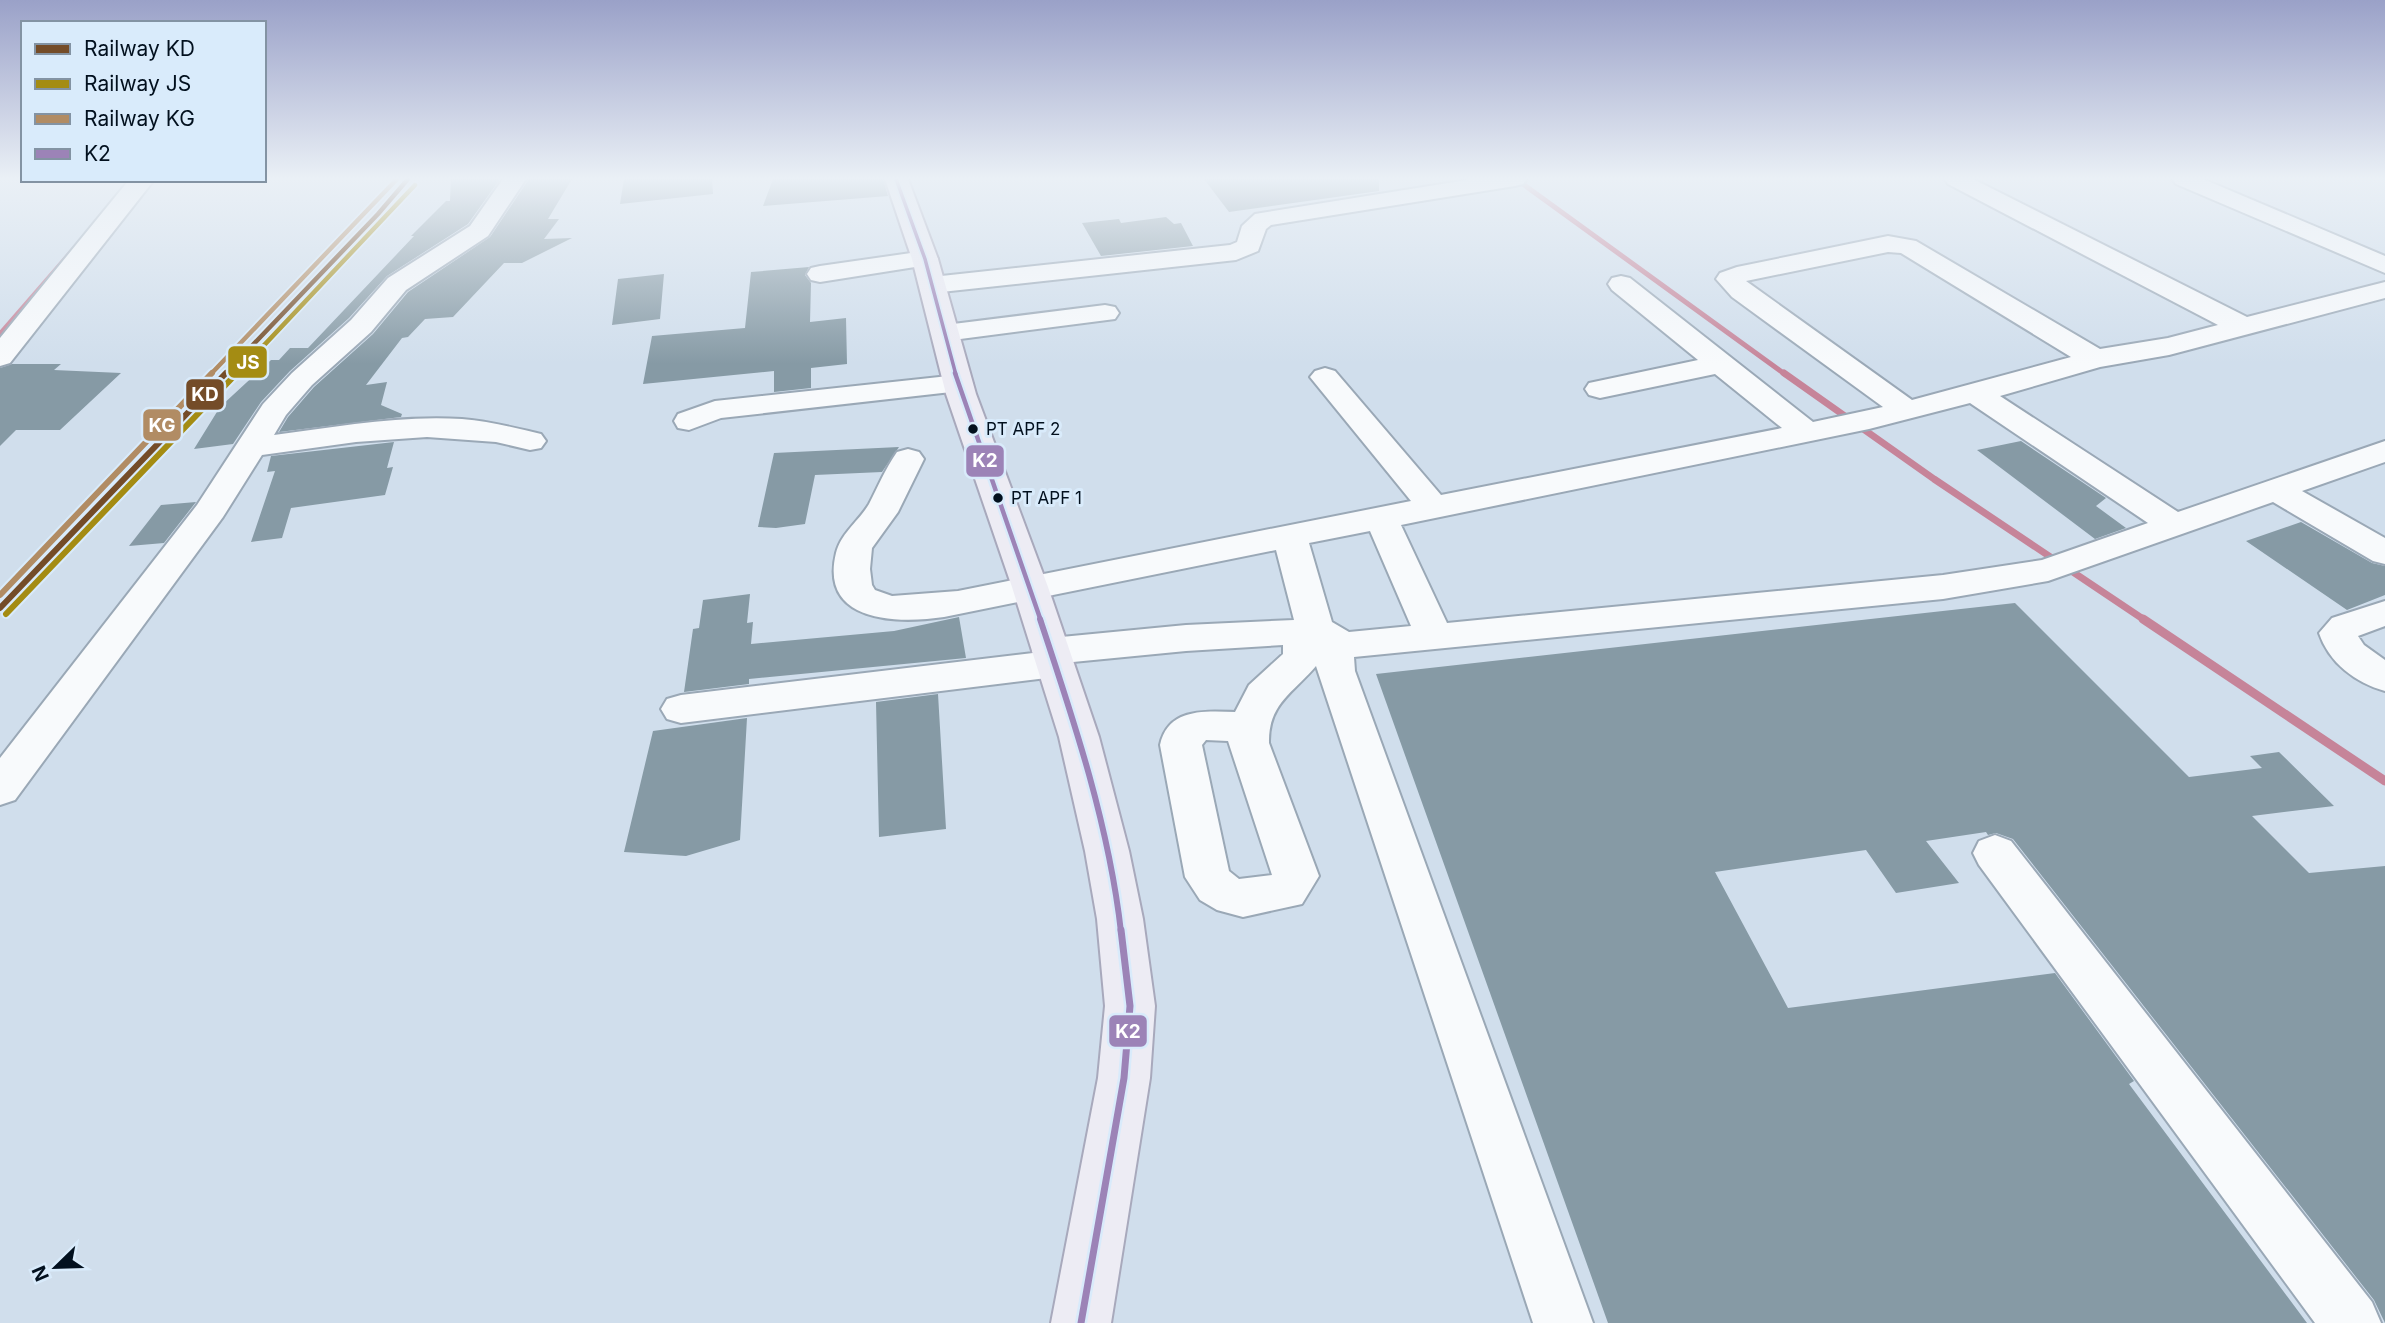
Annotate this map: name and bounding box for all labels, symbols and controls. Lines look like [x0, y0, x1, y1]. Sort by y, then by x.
legend [21, 21, 266, 182]
text: Railway KD [84, 36, 195, 61]
text: Railway JS [84, 71, 191, 96]
text: Railway KG [84, 106, 195, 131]
text: K2 [84, 141, 111, 166]
line badge: JS [227, 345, 268, 379]
text: JS [236, 351, 260, 374]
line badge: KD [185, 378, 225, 411]
text: KD [191, 383, 219, 406]
line badge: KG [142, 408, 182, 442]
text: KG [148, 414, 176, 437]
place label: PT APF 2 [986, 419, 1060, 439]
marker: PT APF 2 [966, 422, 980, 436]
line badge: K2 [965, 444, 1005, 478]
text: K2 [972, 449, 998, 472]
place label: PT APF 1 [1011, 488, 1082, 508]
marker: PT APF 1 [991, 491, 1005, 505]
line badge: K2 [1108, 1014, 1148, 1048]
text: K2 [1115, 1020, 1141, 1043]
north arrow [21, 1232, 91, 1302]
text: N [27, 1262, 54, 1285]

